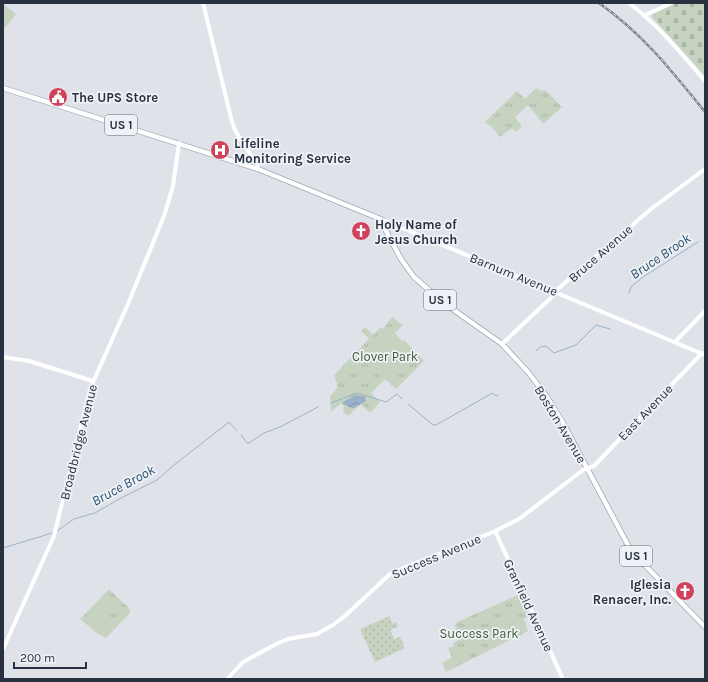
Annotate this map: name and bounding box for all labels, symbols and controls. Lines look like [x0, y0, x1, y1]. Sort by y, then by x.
public building icon: The UPS Store [47, 86, 69, 108]
place label: The UPS Store [72, 90, 158, 105]
road number: US 1 [105, 115, 137, 135]
place label: Lifeline Monitoring Service [234, 136, 351, 166]
hospital icon: Lifeline Monitoring Service [209, 139, 231, 161]
place label: Holy Name of Jesus Church [375, 217, 457, 247]
church icon: Holy Name of Jesus Church [350, 220, 372, 242]
street label: Bruce Avenue [565, 221, 636, 285]
water label: Bruce Brook [627, 229, 695, 283]
street label: Barnum Avenue [468, 250, 560, 299]
road number: US 1 [424, 290, 456, 310]
park label: Clover Park [352, 349, 418, 364]
street label: East Avenue [615, 381, 676, 443]
street label: Broadbridge Avenue [57, 382, 100, 501]
street label: Boston Avenue [532, 383, 590, 466]
water label: Bruce Brook [89, 461, 159, 510]
street label: Success Avenue [389, 531, 483, 582]
road number: US 1 [620, 546, 652, 566]
street label: Granfield Avenue [501, 557, 557, 654]
place label: Iglesia Renacer, Inc. [593, 577, 671, 607]
church icon: Iglesia Renacer, Inc. [674, 580, 696, 602]
park label: Success Park [440, 626, 518, 641]
scale bar [14, 644, 86, 670]
text: 200 m [20, 651, 55, 665]

